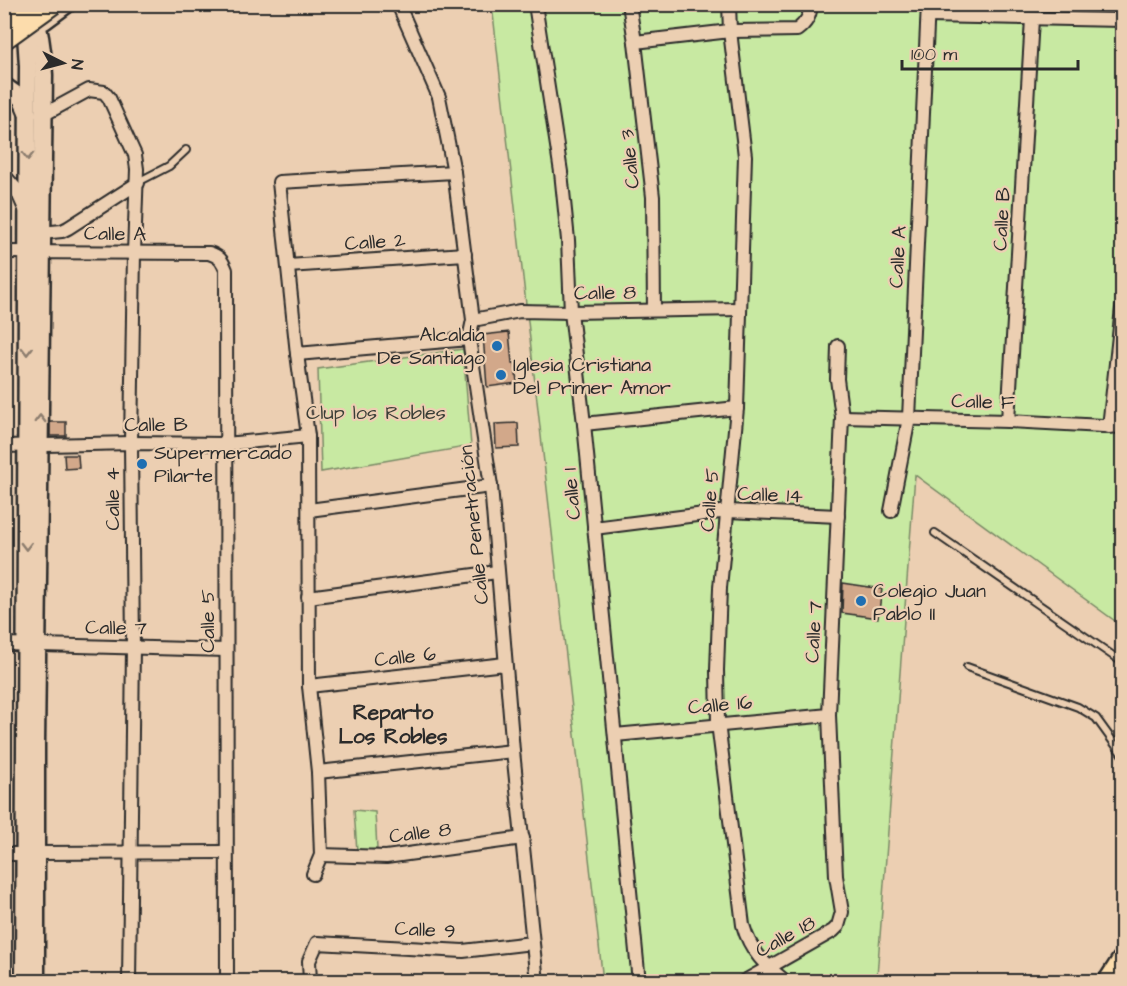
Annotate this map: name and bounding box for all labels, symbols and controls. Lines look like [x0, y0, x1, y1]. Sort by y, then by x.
north arrow [33, 33, 93, 93]
scale bar [902, 33, 1078, 71]
text: 100 m [911, 42, 957, 67]
text: N [65, 58, 88, 71]
street label: Calle 3 [613, 128, 647, 190]
one-way arrow [22, 151, 34, 160]
street label: Calle B [986, 187, 1018, 252]
street label: Calle A [84, 219, 147, 249]
street label: Calle A [882, 225, 914, 289]
street label: Calle 2 [344, 226, 407, 258]
street label: Calle 8 [574, 278, 636, 308]
place label: Alcaldia De Santiago [377, 321, 485, 373]
marker: Alcaldia De Santiago [490, 339, 504, 353]
one-way arrow [21, 346, 33, 355]
place label: Iglesia Cristiana Del Primer Amor [513, 351, 671, 402]
marker: Iglesia Cristiana Del Primer Amor [494, 368, 508, 382]
street label: Calle F [951, 387, 1015, 417]
park label: Clup los Robles [306, 399, 446, 427]
street label: Calle B [124, 411, 188, 439]
one-way arrow [34, 415, 46, 424]
place label: Supermercado Pilarte [154, 439, 292, 490]
street label: Calle Penetración [452, 444, 496, 606]
marker: Supermercado Pilarte [135, 457, 149, 471]
street label: Calle 1 [556, 466, 588, 521]
street label: Calle 4 [99, 467, 127, 531]
street label: Calle 5 [693, 467, 727, 533]
street label: Calle 14 [737, 480, 804, 510]
one-way arrow [20, 541, 32, 550]
place label: Colegio Juan Pablo II [873, 577, 986, 628]
street label: Calle 5 [194, 589, 222, 653]
marker: Colegio Juan Pablo II [854, 594, 868, 608]
street label: Calle 7 [798, 600, 830, 664]
street label: Calle 7 [85, 613, 147, 643]
street label: Calle 6 [373, 640, 438, 674]
street label: Calle 16 [687, 688, 754, 722]
district label: Reparto Los Robles [338, 698, 448, 751]
street label: Calle 8 [387, 815, 453, 851]
street label: Calle 18 [750, 909, 821, 965]
street label: Calle 9 [394, 914, 456, 946]

